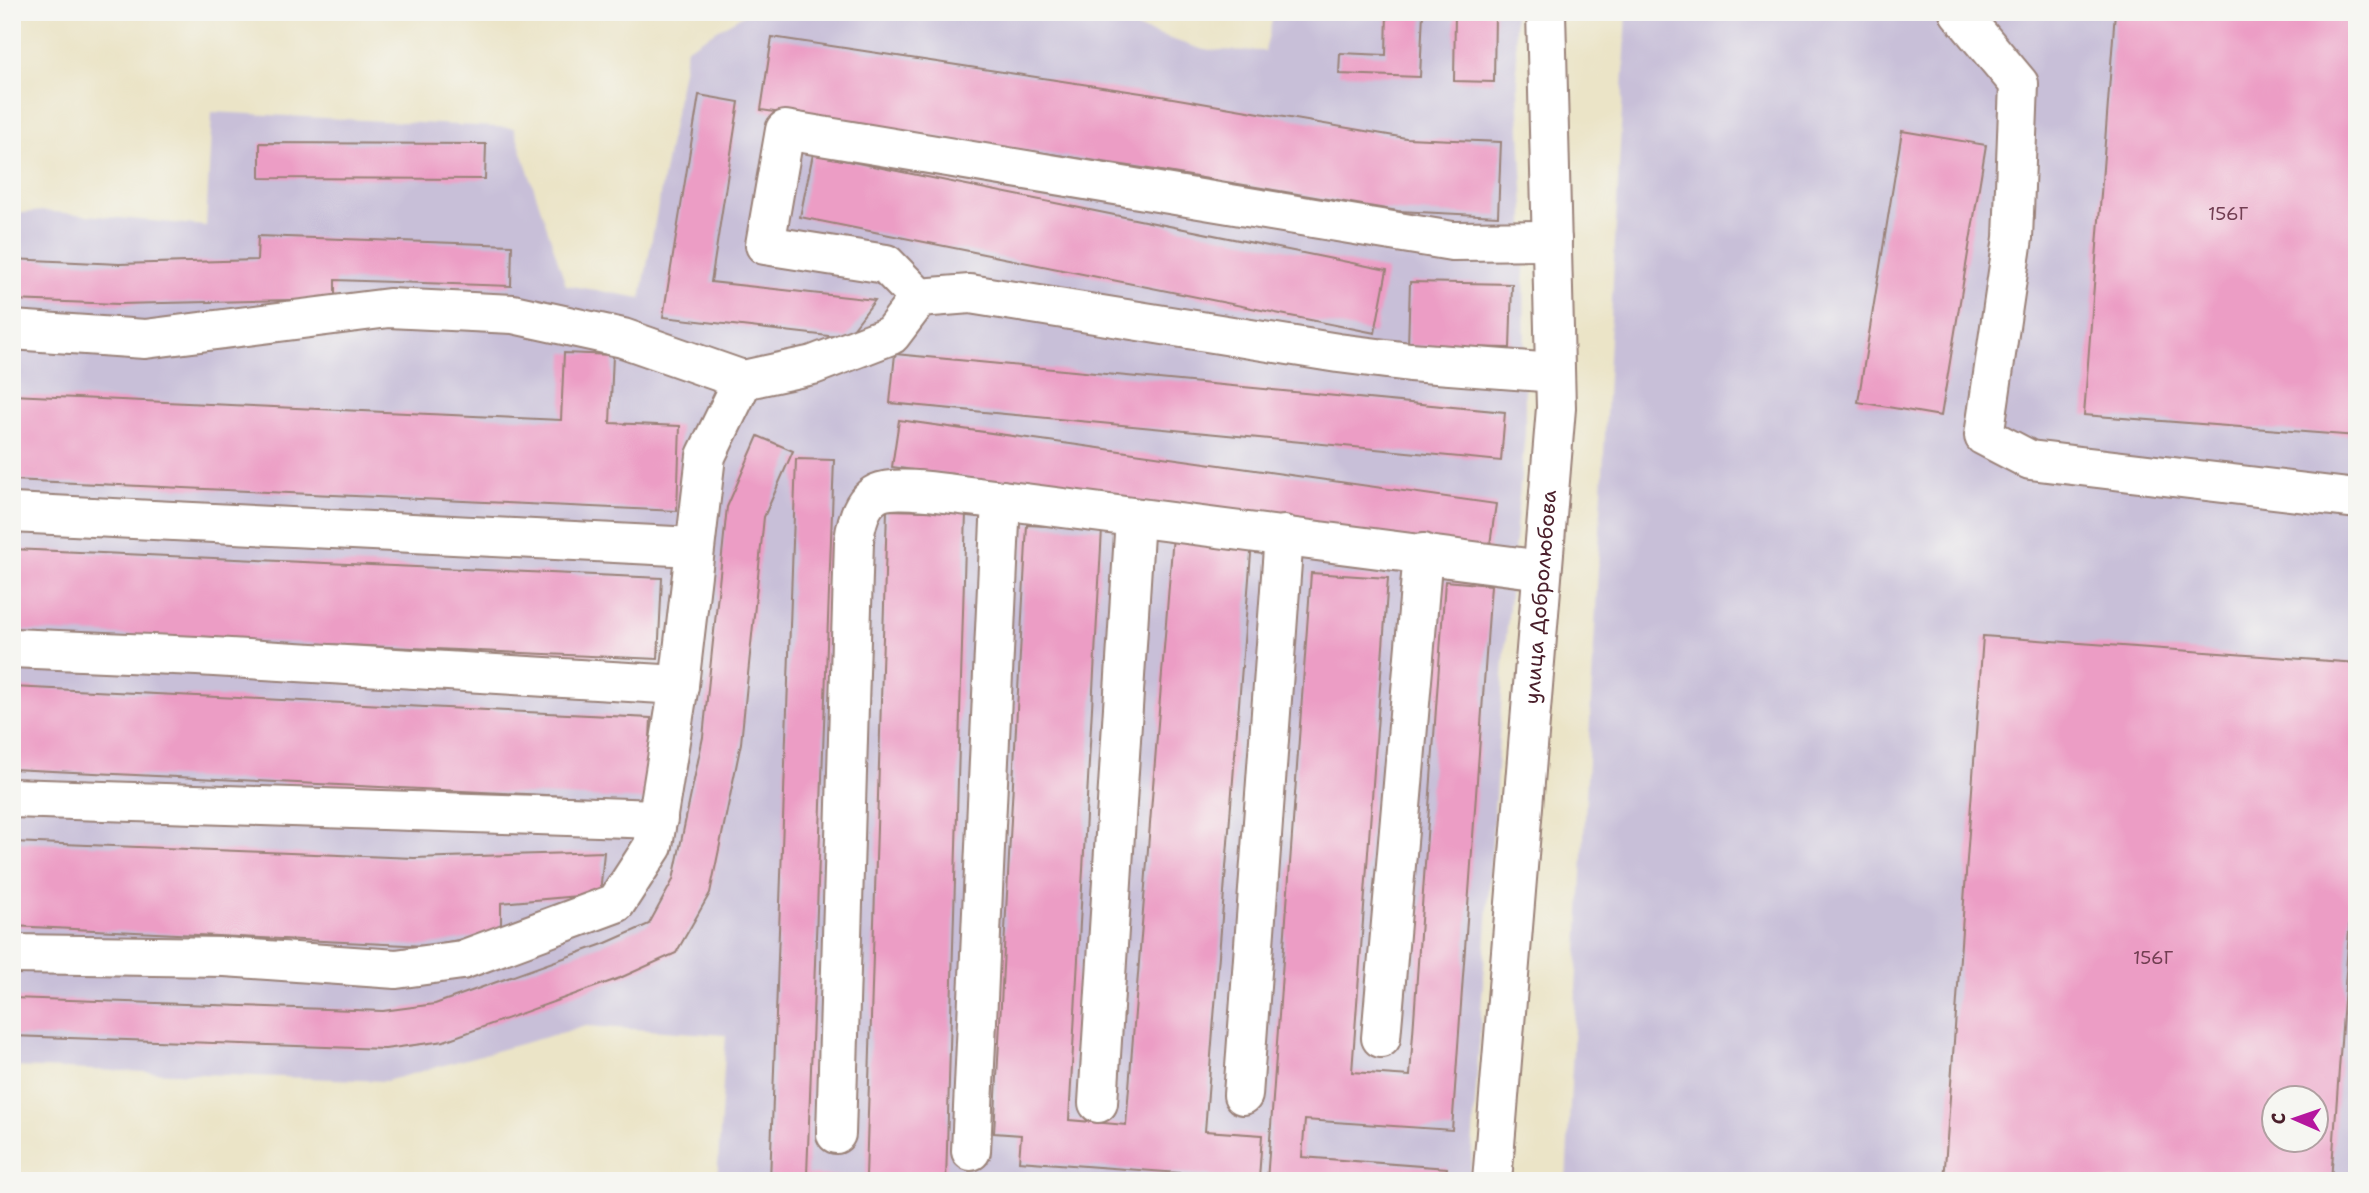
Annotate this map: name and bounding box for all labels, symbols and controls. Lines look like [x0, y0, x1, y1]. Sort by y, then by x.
house number: 156Г [2208, 202, 2248, 226]
street label: улица Добролюбова [1518, 489, 1563, 705]
house number: 156Г [2133, 946, 2173, 970]
north arrow [2260, 1084, 2330, 1154]
text: С [2266, 1112, 2291, 1125]

